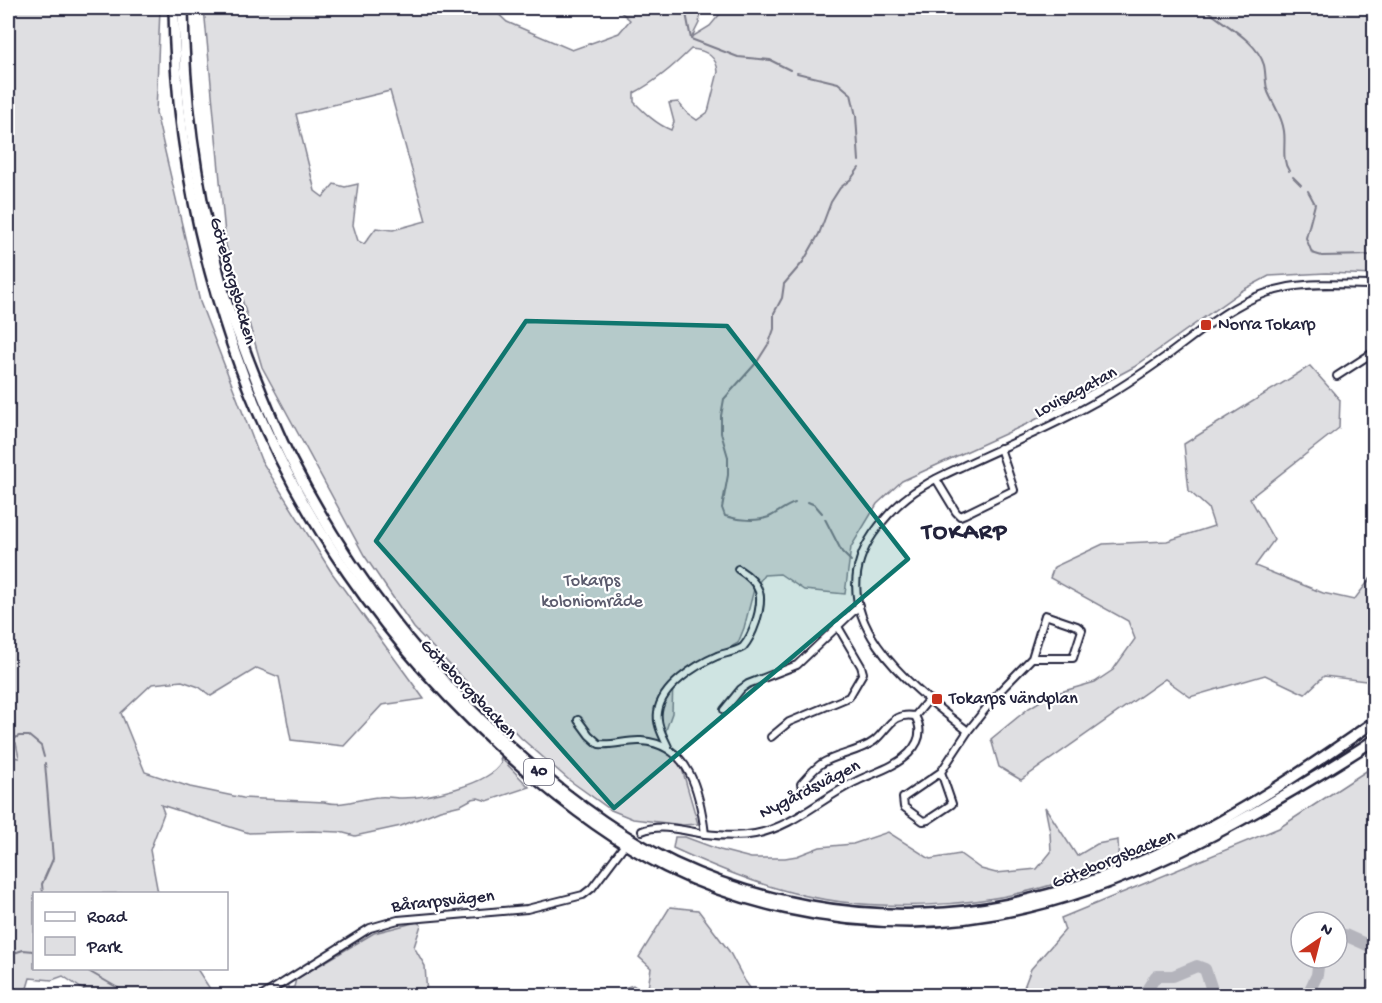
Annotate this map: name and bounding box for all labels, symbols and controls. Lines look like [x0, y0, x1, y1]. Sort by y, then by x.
street label: Göteborgsbacken [204, 215, 260, 347]
place label: Norra Tokarp [1218, 315, 1316, 336]
marker: Norra Tokarp [1199, 318, 1213, 332]
street label: Lovisagatan [1031, 362, 1121, 424]
district label: TOKARP [920, 519, 1008, 548]
park label: Tokarps koloniområde [541, 571, 643, 613]
street label: Göteborgsbacken [415, 636, 521, 745]
place label: Tokarps vändplan [948, 689, 1078, 710]
marker: Tokarps vändplan [930, 692, 944, 706]
street label: Nygårdsvägen [756, 755, 864, 824]
road number: 40 [524, 759, 554, 785]
street label: Göteborgsbacken [1049, 826, 1179, 894]
street label: Bårarpsvägen [389, 886, 496, 918]
legend [33, 892, 228, 970]
text: Road [87, 908, 128, 929]
north arrow [1289, 910, 1349, 970]
text: N [1316, 920, 1336, 942]
text: Park [86, 938, 123, 959]

